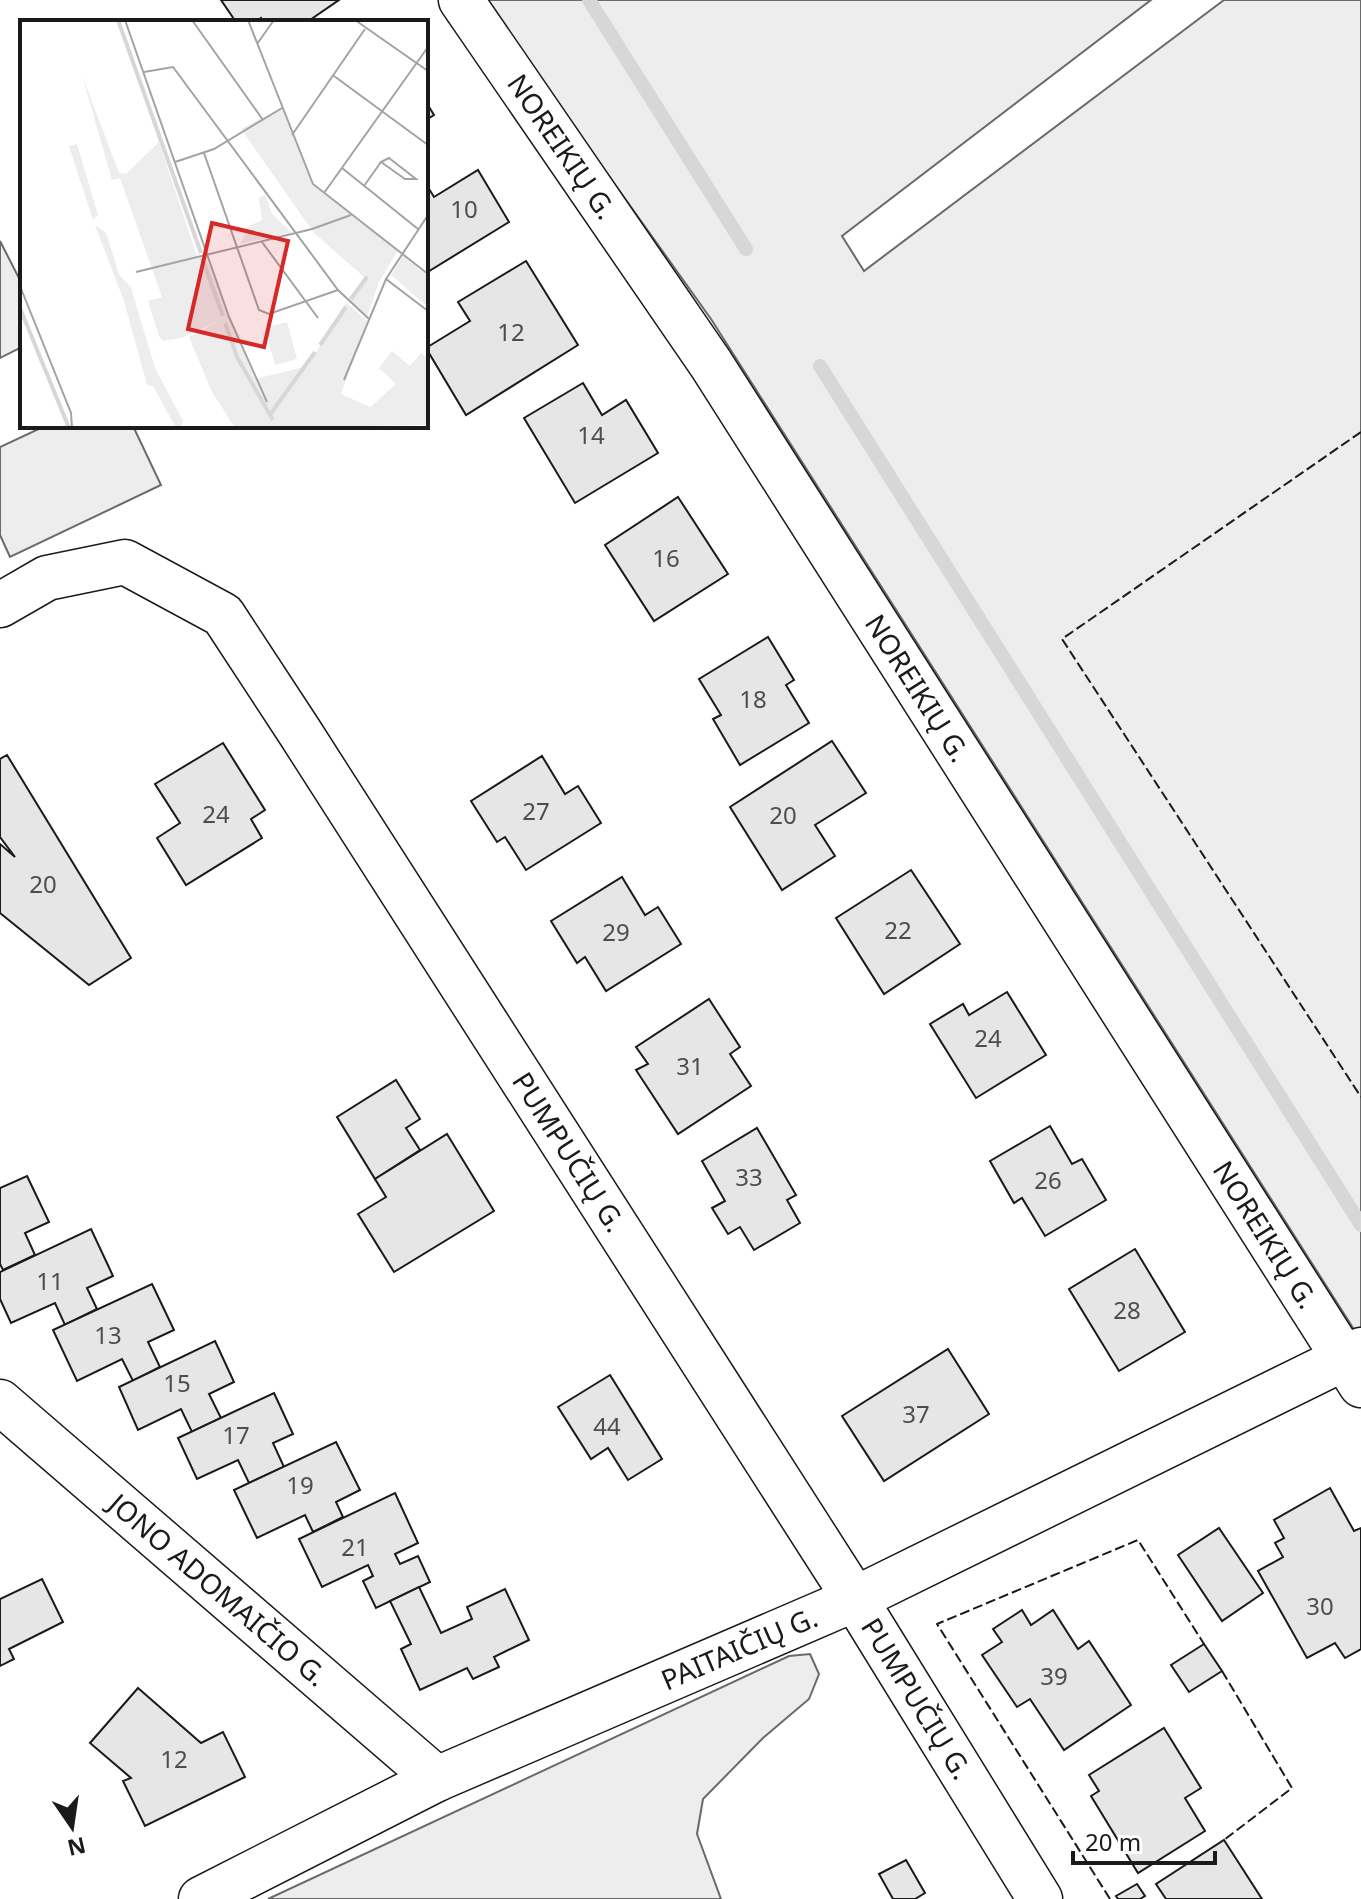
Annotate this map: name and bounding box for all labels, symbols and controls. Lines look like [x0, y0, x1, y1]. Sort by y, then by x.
inset map [20, 20, 428, 428]
street label: NOREIKIŲ G. [499, 66, 626, 226]
house number: 10 [450, 192, 478, 225]
house number: 12 [497, 315, 525, 348]
house number: 14 [577, 418, 605, 451]
house number: 16 [652, 541, 680, 574]
street label: NOREIKIŲ G. [857, 607, 979, 769]
house number: 18 [739, 682, 767, 715]
house number: 27 [522, 794, 550, 827]
house number: 24 [202, 797, 230, 830]
house number: 20 [769, 798, 797, 831]
house number: 20 [29, 867, 57, 900]
house number: 22 [884, 913, 912, 946]
house number: 29 [602, 915, 630, 948]
house number: 24 [974, 1021, 1002, 1054]
house number: 31 [676, 1049, 704, 1082]
street label: PUMPUČIŲ G. [504, 1064, 635, 1239]
street label: NOREIKIŲ G. [1205, 1153, 1327, 1315]
house number: 33 [735, 1160, 763, 1193]
house number: 26 [1034, 1163, 1062, 1196]
house number: 11 [36, 1264, 64, 1297]
house number: 28 [1113, 1293, 1141, 1326]
house number: 13 [94, 1318, 122, 1351]
house number: 15 [163, 1366, 191, 1399]
house number: 37 [902, 1397, 930, 1430]
house number: 44 [593, 1409, 621, 1442]
house number: 17 [222, 1418, 250, 1451]
house number: 19 [286, 1468, 314, 1501]
street label: JONO ADOMAIČIO G. [99, 1482, 336, 1694]
house number: 21 [341, 1530, 369, 1563]
house number: 30 [1306, 1589, 1334, 1622]
street label: PAITAIČIŲ G. [655, 1597, 823, 1698]
street label: PUMPUČIŲ G. [853, 1610, 982, 1786]
house number: 39 [1040, 1659, 1068, 1692]
house number: 12 [160, 1742, 188, 1775]
north arrow [32, 1787, 112, 1867]
scale bar [1073, 1815, 1215, 1865]
text: 20 m [1085, 1825, 1141, 1858]
text: N [65, 1831, 89, 1864]

